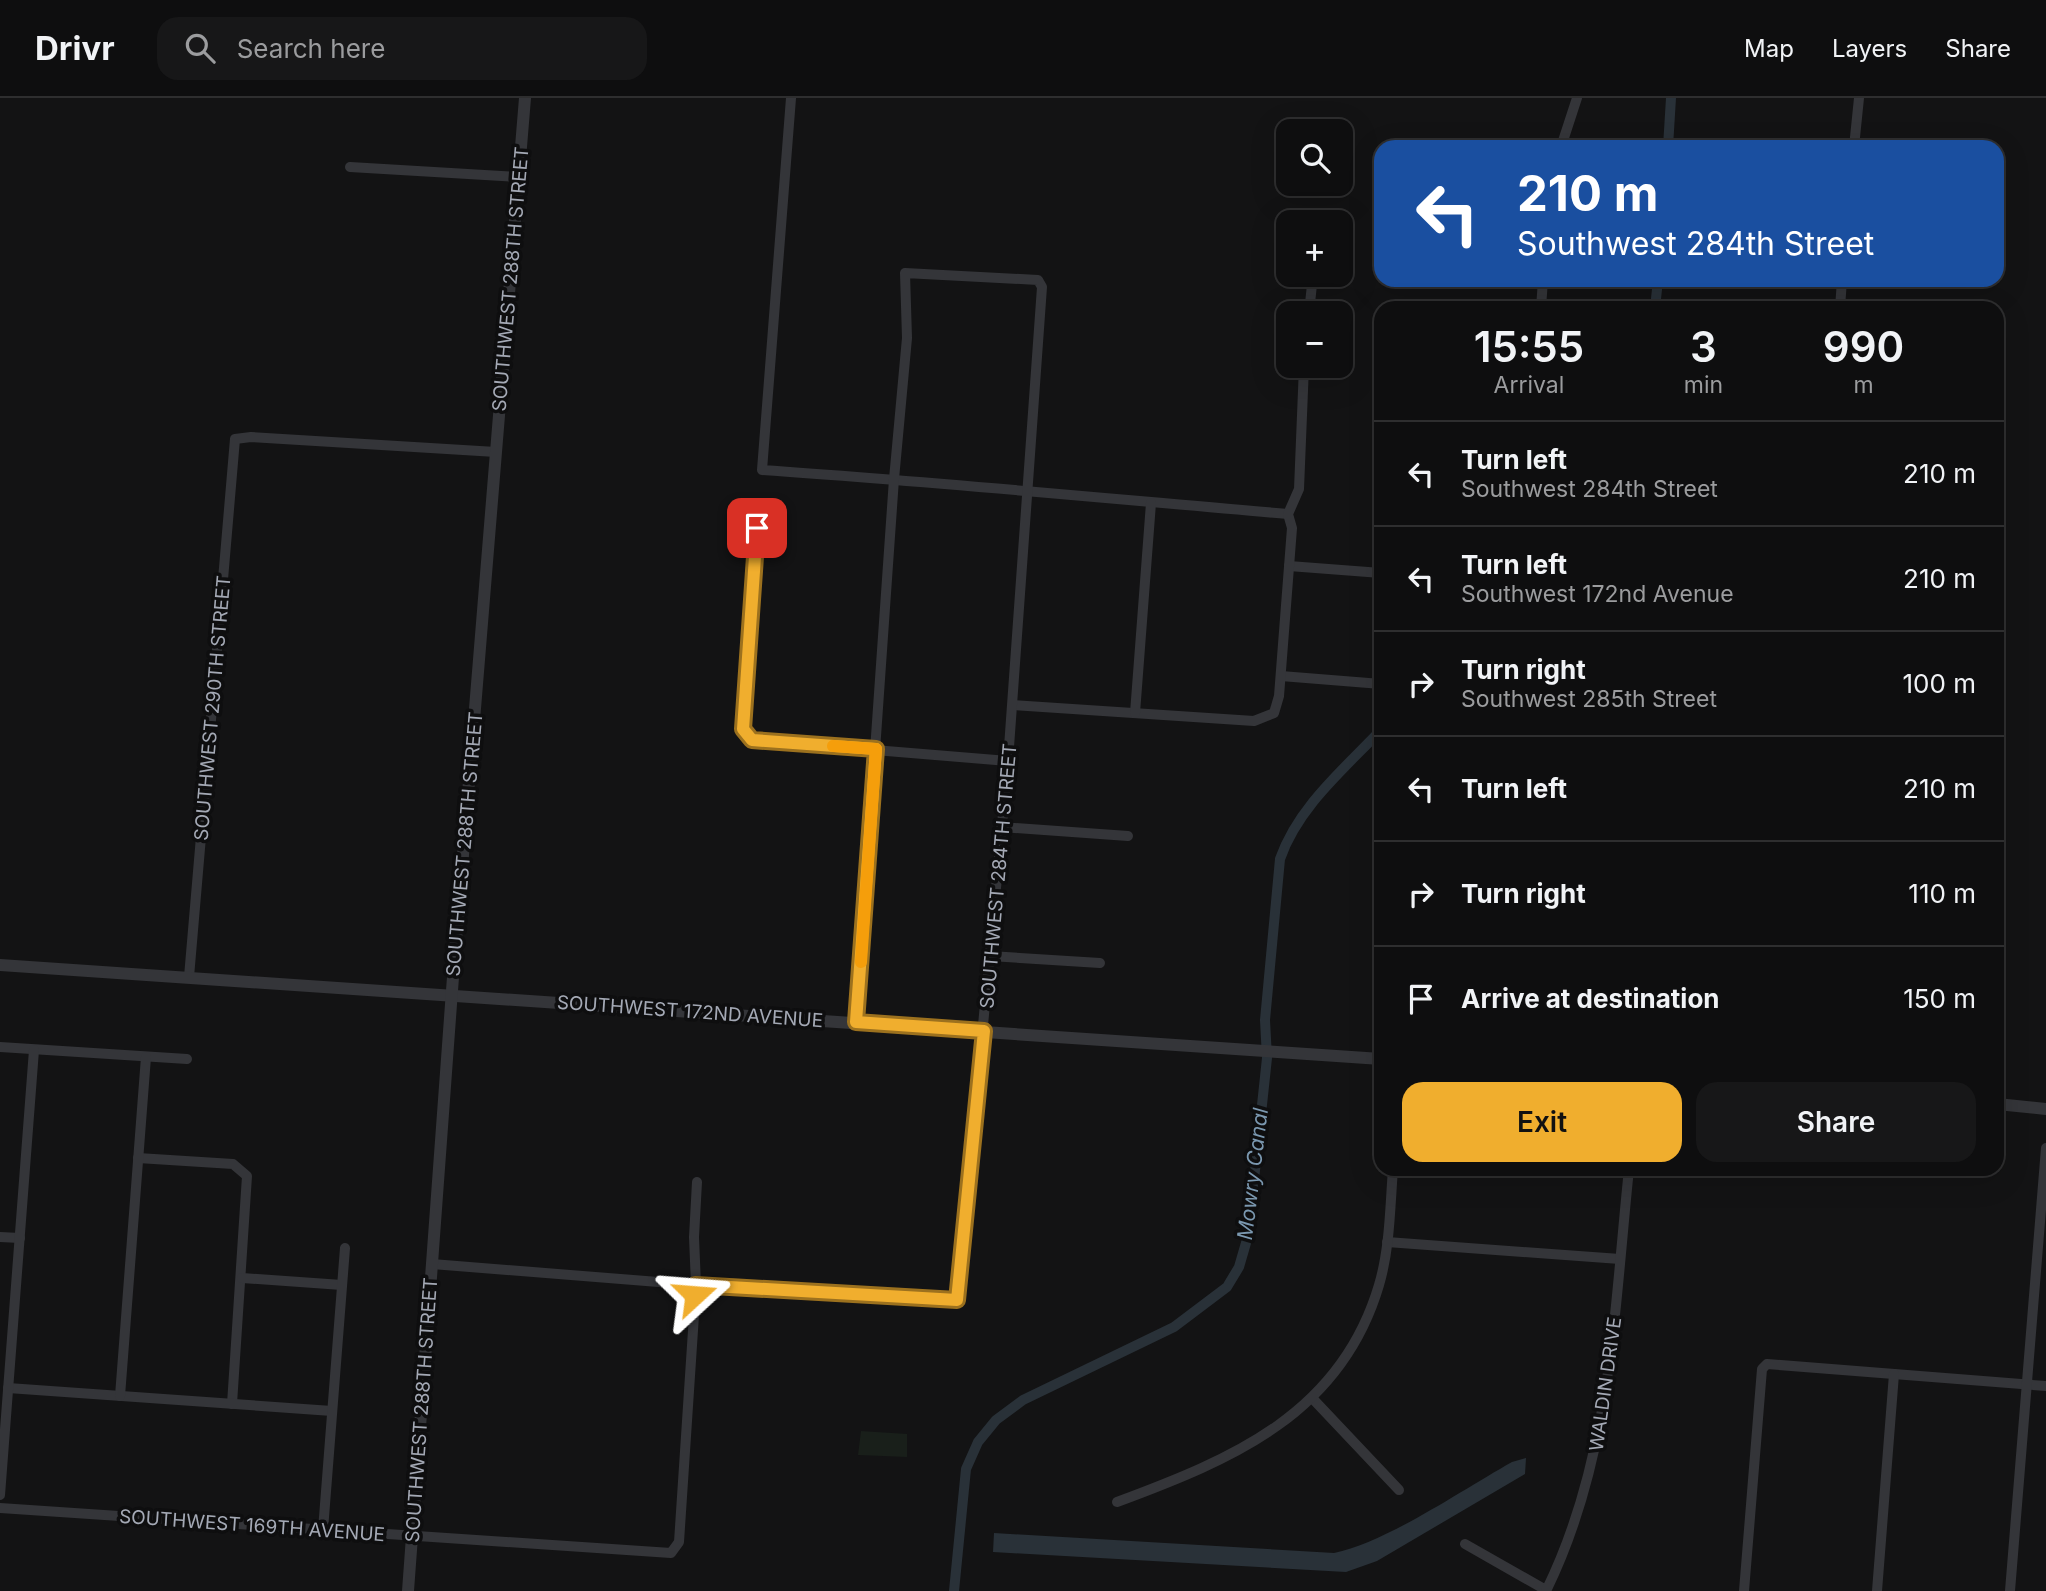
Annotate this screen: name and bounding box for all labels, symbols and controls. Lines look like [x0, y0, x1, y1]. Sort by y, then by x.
search box [157, 17, 647, 80]
text: Drivr [35, 28, 115, 68]
icon: search [181, 29, 219, 67]
text: Search here [237, 33, 385, 64]
text: Map [1744, 34, 1794, 63]
text: Layers [1832, 34, 1907, 63]
text: Share [1945, 34, 2011, 63]
map controls [1276, 119, 1353, 378]
button: search [1276, 119, 1353, 196]
street label: SOUTHWEST 288TH STREET [487, 146, 534, 412]
text: 210 m [1517, 164, 1658, 223]
icon: left [1402, 168, 1493, 259]
button: + [1276, 210, 1353, 287]
text: Southwest 284th Street [1517, 224, 1874, 263]
button: − [1276, 301, 1353, 378]
text: 15:55 [1474, 321, 1584, 372]
text: 3 [1690, 321, 1717, 372]
text: 990 [1823, 321, 1904, 372]
text: Arrival [1494, 371, 1564, 399]
text: min [1684, 371, 1723, 399]
text: m [1853, 371, 1874, 399]
text: Turn left [1461, 444, 1567, 475]
icon: left [1402, 455, 1440, 493]
text: 210 m [1903, 458, 1976, 489]
text: Southwest 284th Street [1461, 475, 1718, 503]
pin [727, 498, 787, 558]
icon: arrive [738, 509, 776, 547]
text: Turn left [1461, 549, 1567, 580]
icon: left [1402, 560, 1440, 598]
text: 210 m [1903, 563, 1976, 594]
street label: SOUTHWEST 290TH STREET [189, 575, 236, 842]
text: Southwest 172nd Avenue [1461, 580, 1734, 608]
text: Turn right [1461, 654, 1586, 685]
icon: right [1402, 665, 1440, 703]
text: 100 m [1903, 668, 1976, 699]
text: Southwest 285th Street [1461, 685, 1717, 713]
street label: SOUTHWEST 288TH STREET [441, 711, 488, 977]
street label: SOUTHWEST 284TH STREET [975, 742, 1022, 1010]
icon: left [1402, 770, 1440, 808]
text: Turn left [1461, 773, 1567, 804]
text: 210 m [1903, 773, 1976, 804]
icon: right [1402, 875, 1440, 913]
text: Turn right [1461, 878, 1586, 909]
text: 110 m [1908, 878, 1976, 909]
icon: arrive [1402, 980, 1440, 1018]
text: Arrive at destination [1461, 983, 1720, 1014]
text: 150 m [1903, 983, 1976, 1014]
street label: SOUTHWEST 172ND AVENUE [556, 991, 824, 1032]
button: Exit [1402, 1082, 1682, 1162]
button: Share [1696, 1082, 1976, 1162]
water label: Mowry Canal [1232, 1106, 1273, 1241]
position arrow [658, 1258, 732, 1332]
street label: SOUTHWEST 288TH STREET [401, 1277, 442, 1543]
street label: WALDIN DRIVE [1585, 1315, 1626, 1453]
street label: SOUTHWEST 169TH AVENUE [118, 1505, 386, 1546]

